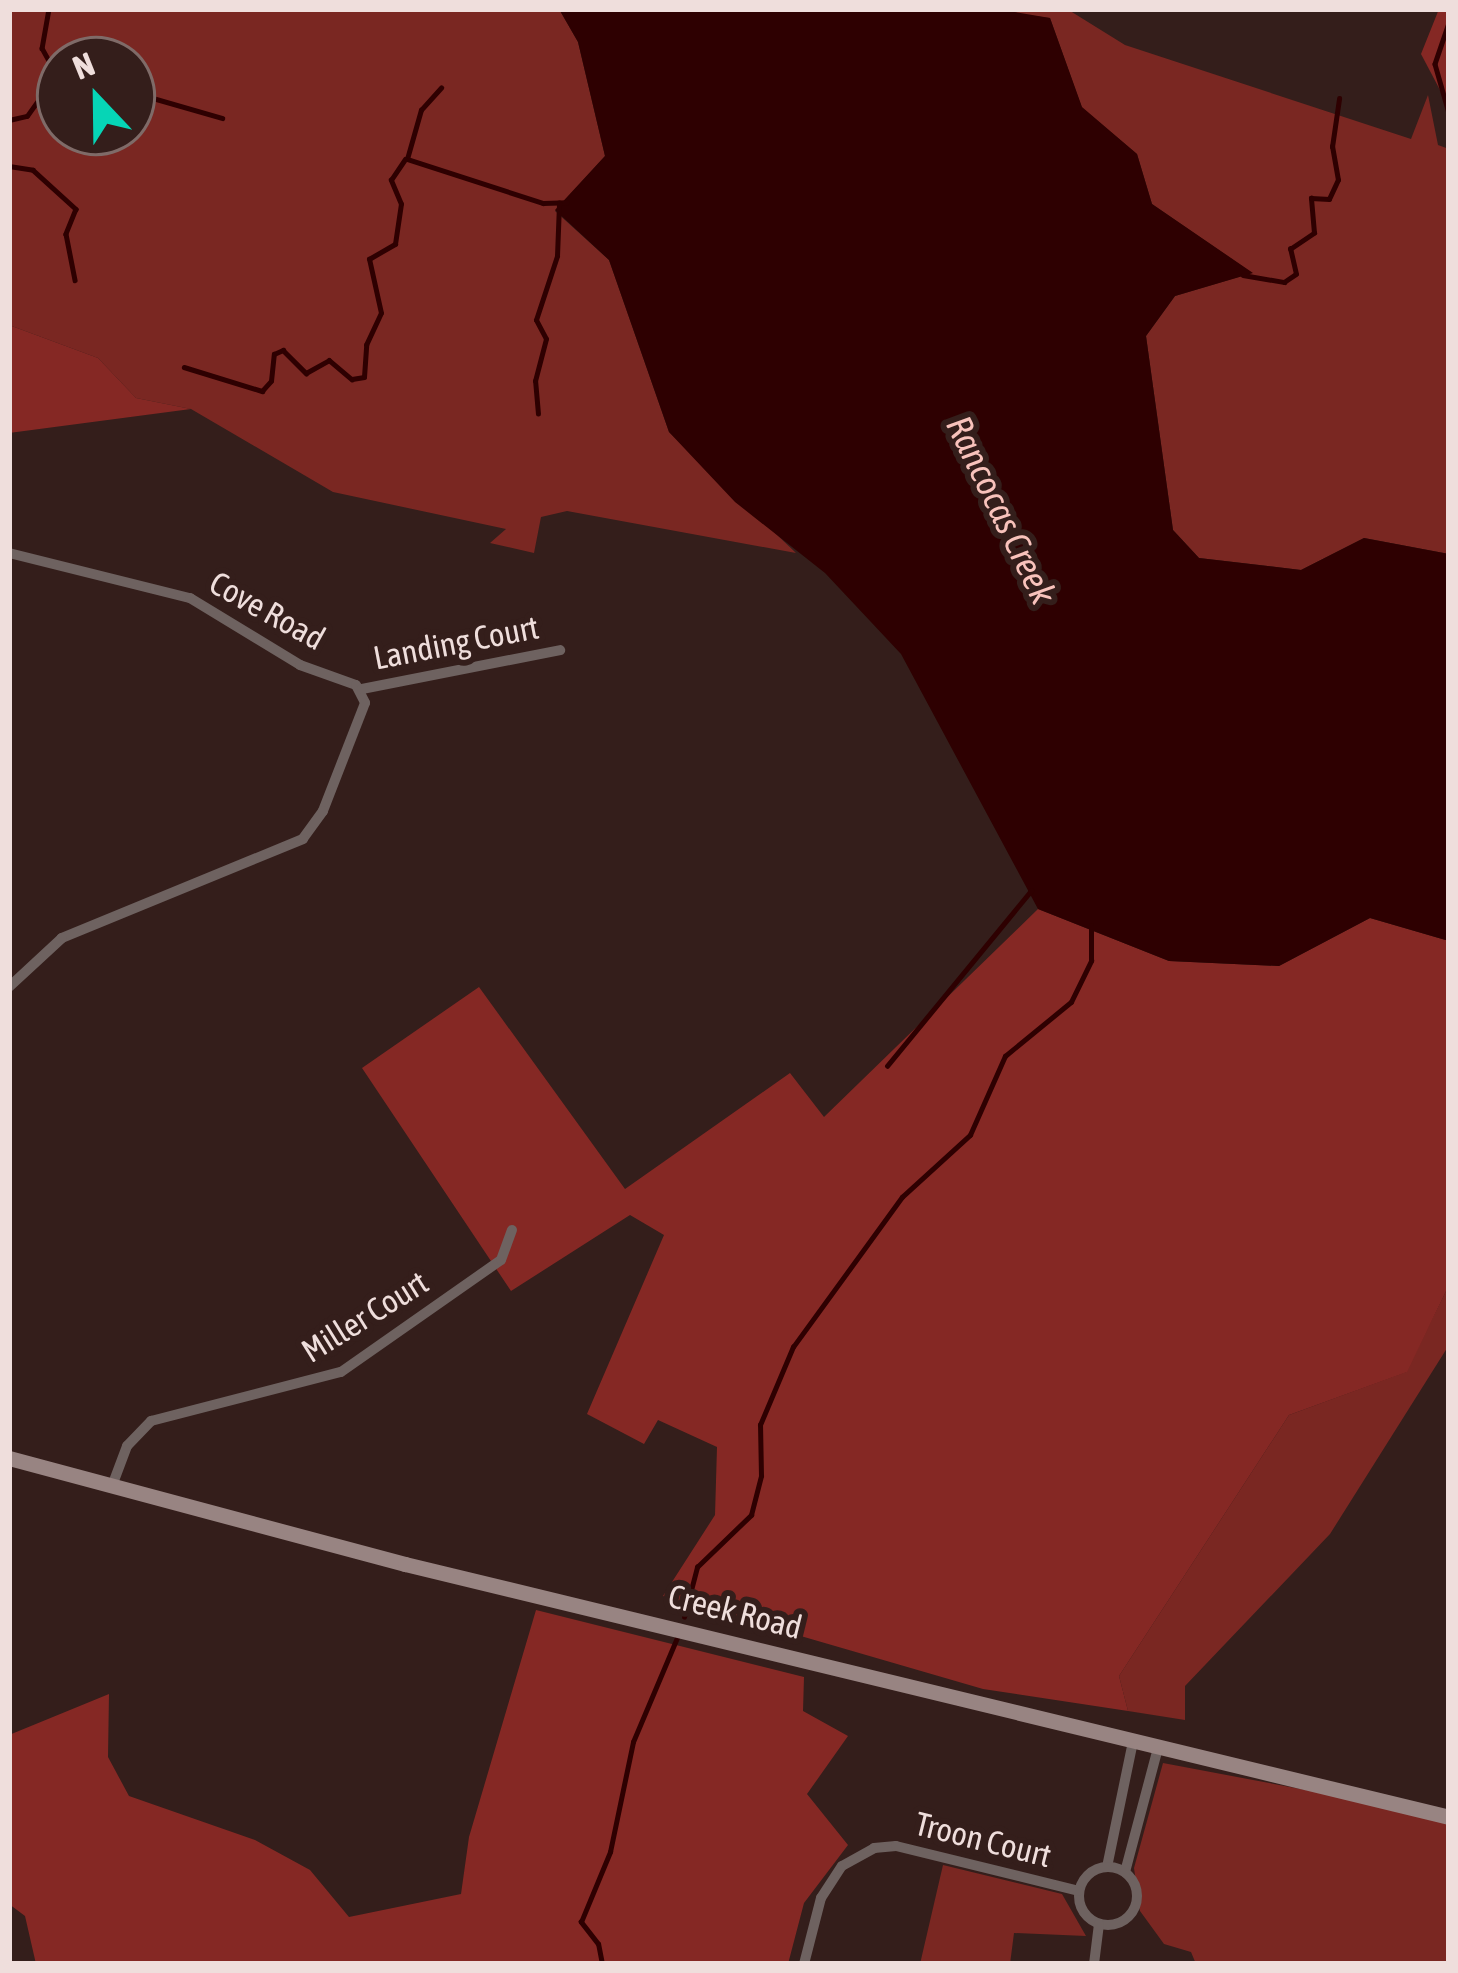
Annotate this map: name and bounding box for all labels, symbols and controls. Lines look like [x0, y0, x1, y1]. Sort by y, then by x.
north arrow [36, 36, 156, 156]
text: N [67, 44, 100, 87]
water label: Rancocas Creek [937, 409, 1065, 611]
street label: Cove Road [202, 563, 332, 659]
street label: Landing Court [370, 608, 542, 678]
street label: Miller Court [295, 1263, 435, 1371]
street label: Creek Road [664, 1576, 806, 1648]
street label: Troon Court [911, 1804, 1055, 1876]

